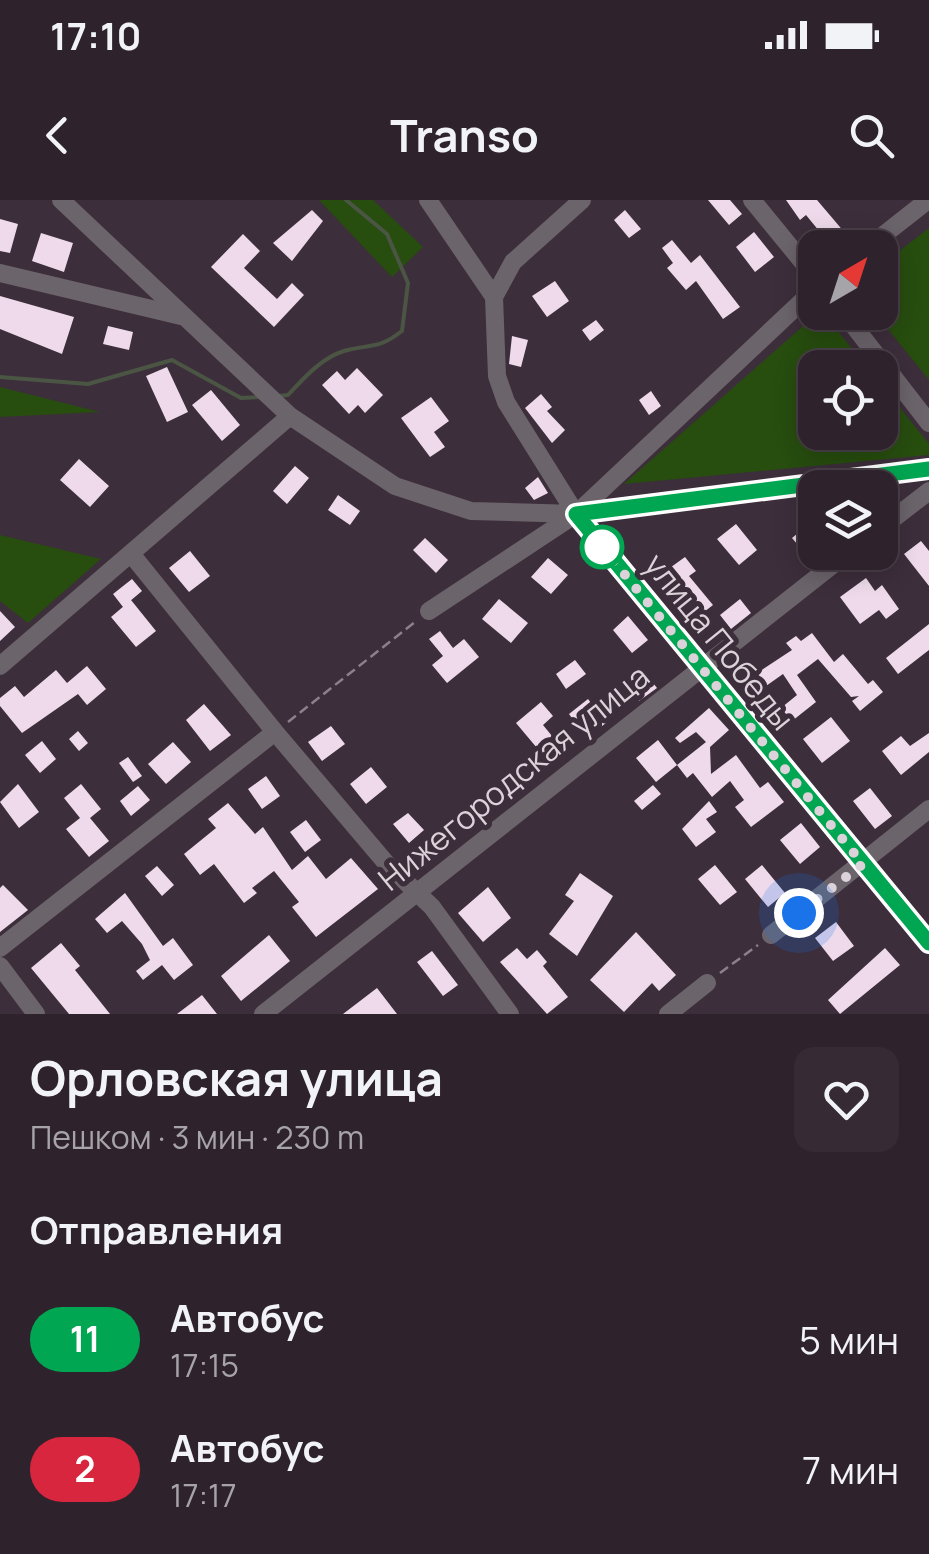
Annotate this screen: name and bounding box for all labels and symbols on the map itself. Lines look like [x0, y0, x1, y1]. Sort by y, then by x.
north arrow [798, 230, 898, 330]
unlabelled marker [581, 526, 623, 568]
street label: улица Победы [635, 544, 805, 739]
street label: Нижегородская улица [369, 654, 658, 900]
your location [774, 888, 824, 938]

